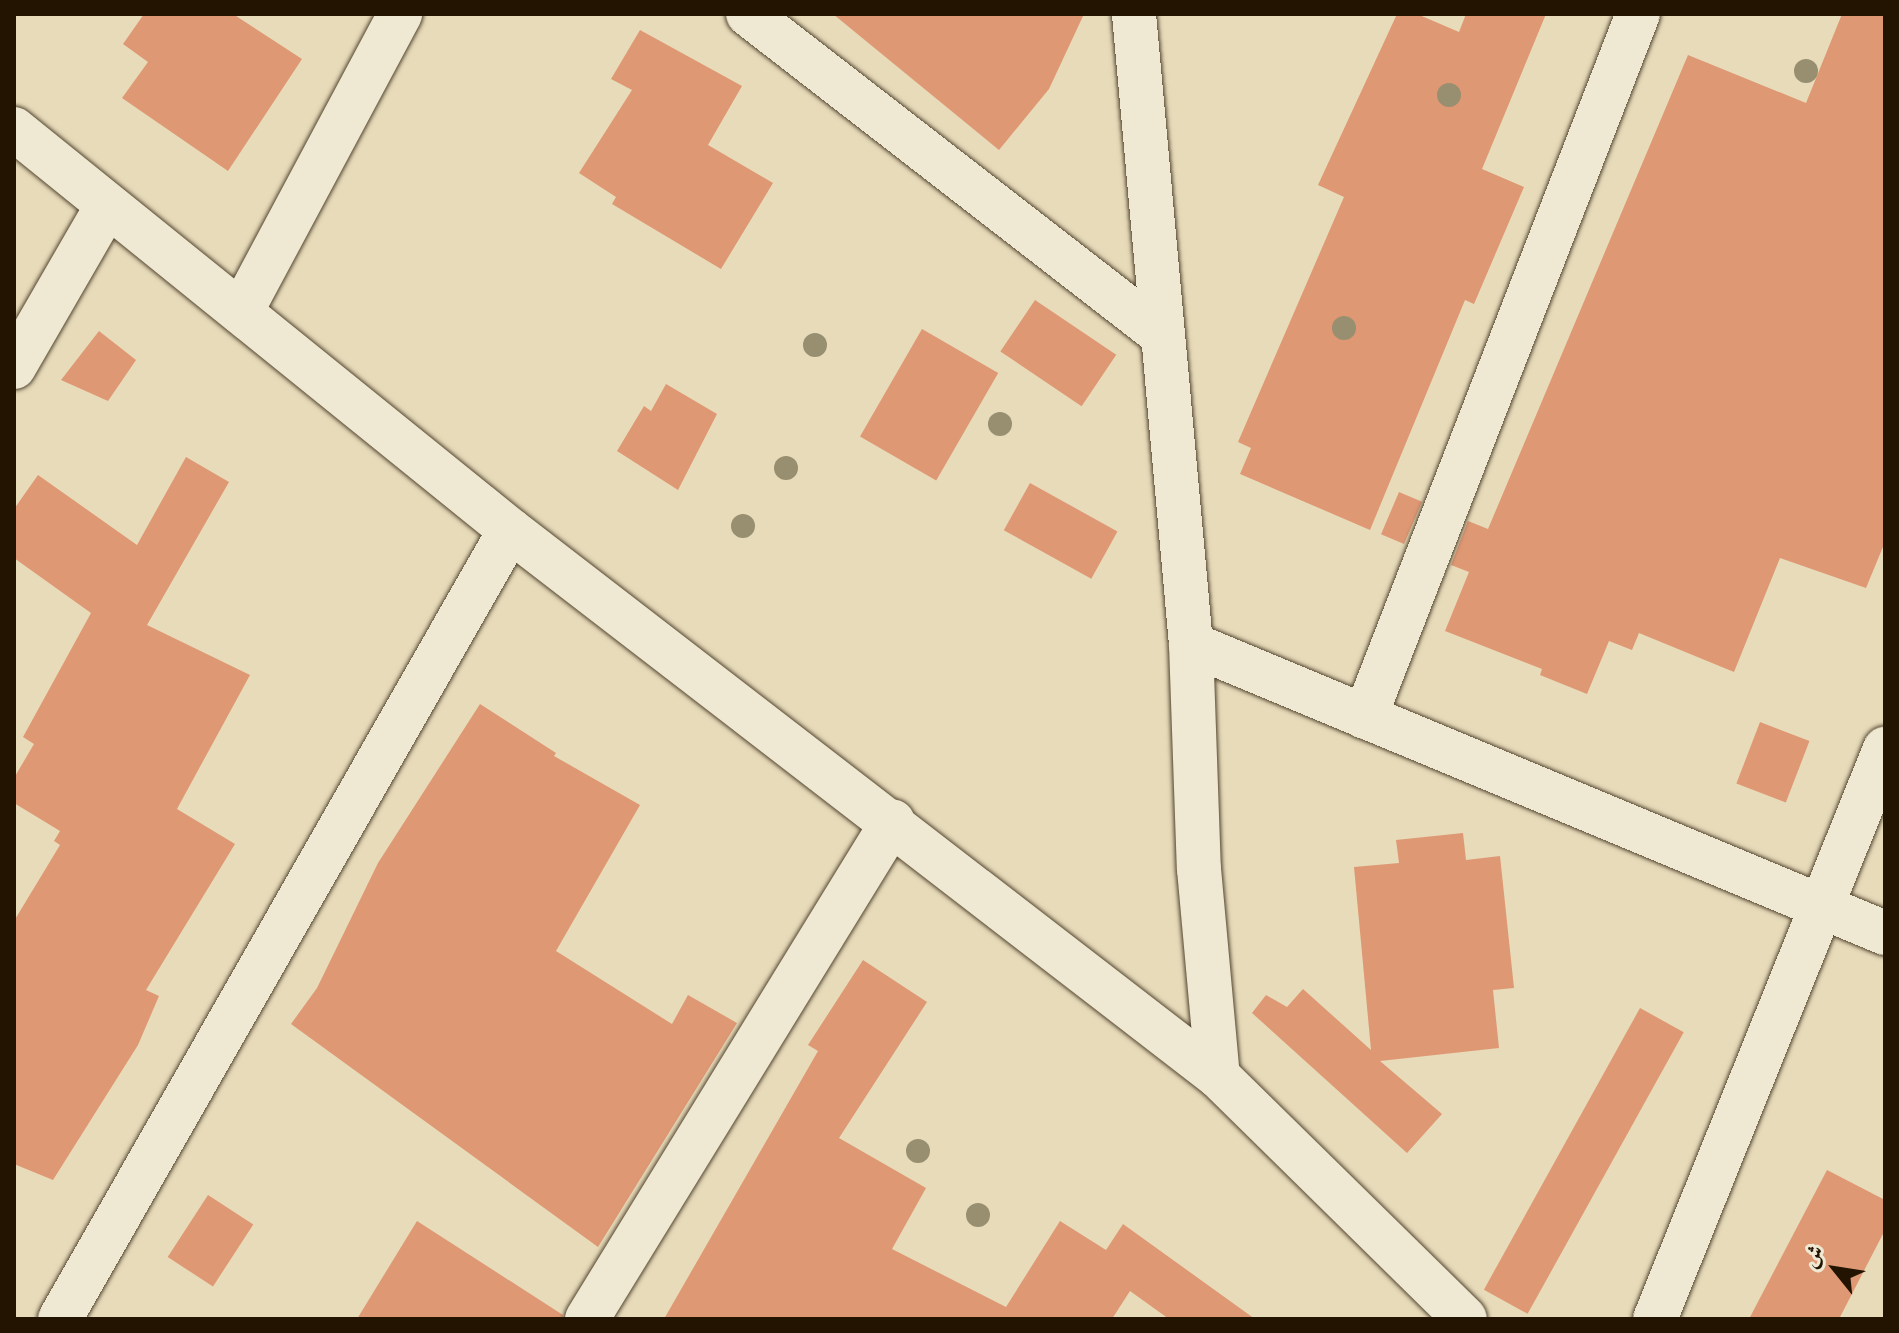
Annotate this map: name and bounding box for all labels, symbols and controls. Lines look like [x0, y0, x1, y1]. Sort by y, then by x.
north arrow [1795, 1229, 1875, 1309]
text: ش [1797, 1241, 1832, 1273]

